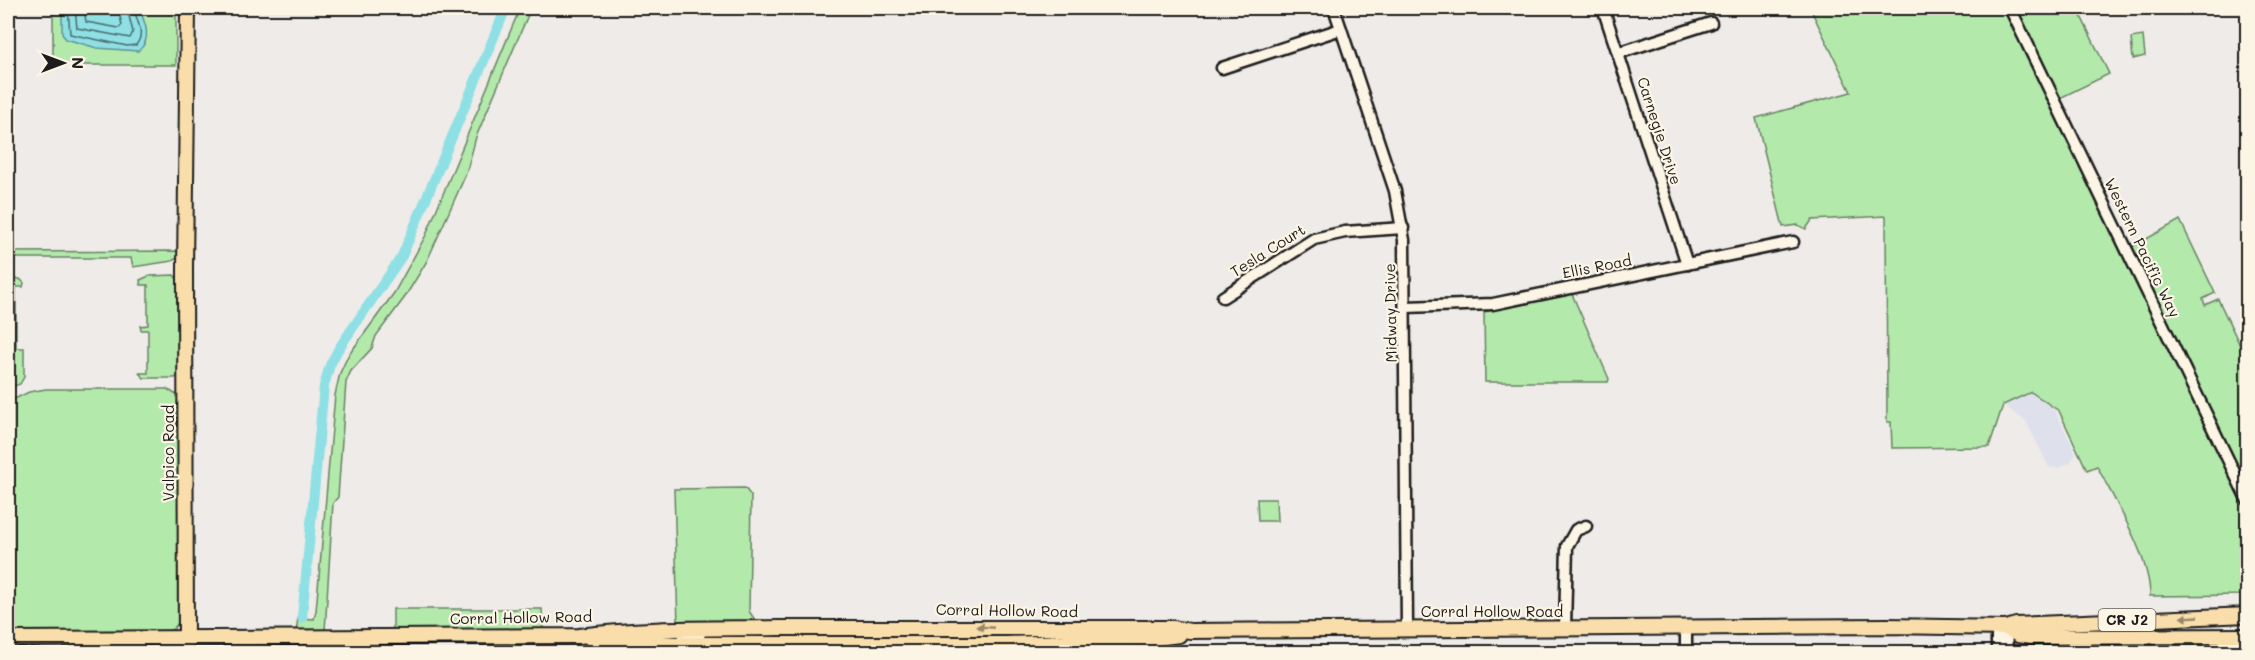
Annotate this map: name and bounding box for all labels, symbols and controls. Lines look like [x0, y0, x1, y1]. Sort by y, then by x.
north arrow [33, 33, 93, 93]
text: N [68, 57, 89, 69]
street label: Carnegie Drive [1633, 74, 1687, 187]
street label: Western Pacific Way [2100, 175, 2185, 321]
street label: Tesla Court [1226, 219, 1309, 281]
street label: Ellis Road [1560, 250, 1633, 283]
street label: Midway Drive [1379, 263, 1401, 363]
street label: Valpico Road [158, 405, 178, 501]
street label: Corral Hollow Road [936, 599, 1078, 621]
street label: Corral Hollow Road [1421, 601, 1563, 621]
street label: Corral Hollow Road [450, 606, 592, 628]
road number: CR J2 [2098, 609, 2156, 631]
one-way arrow [2180, 613, 2199, 622]
one-way arrow [975, 622, 994, 632]

